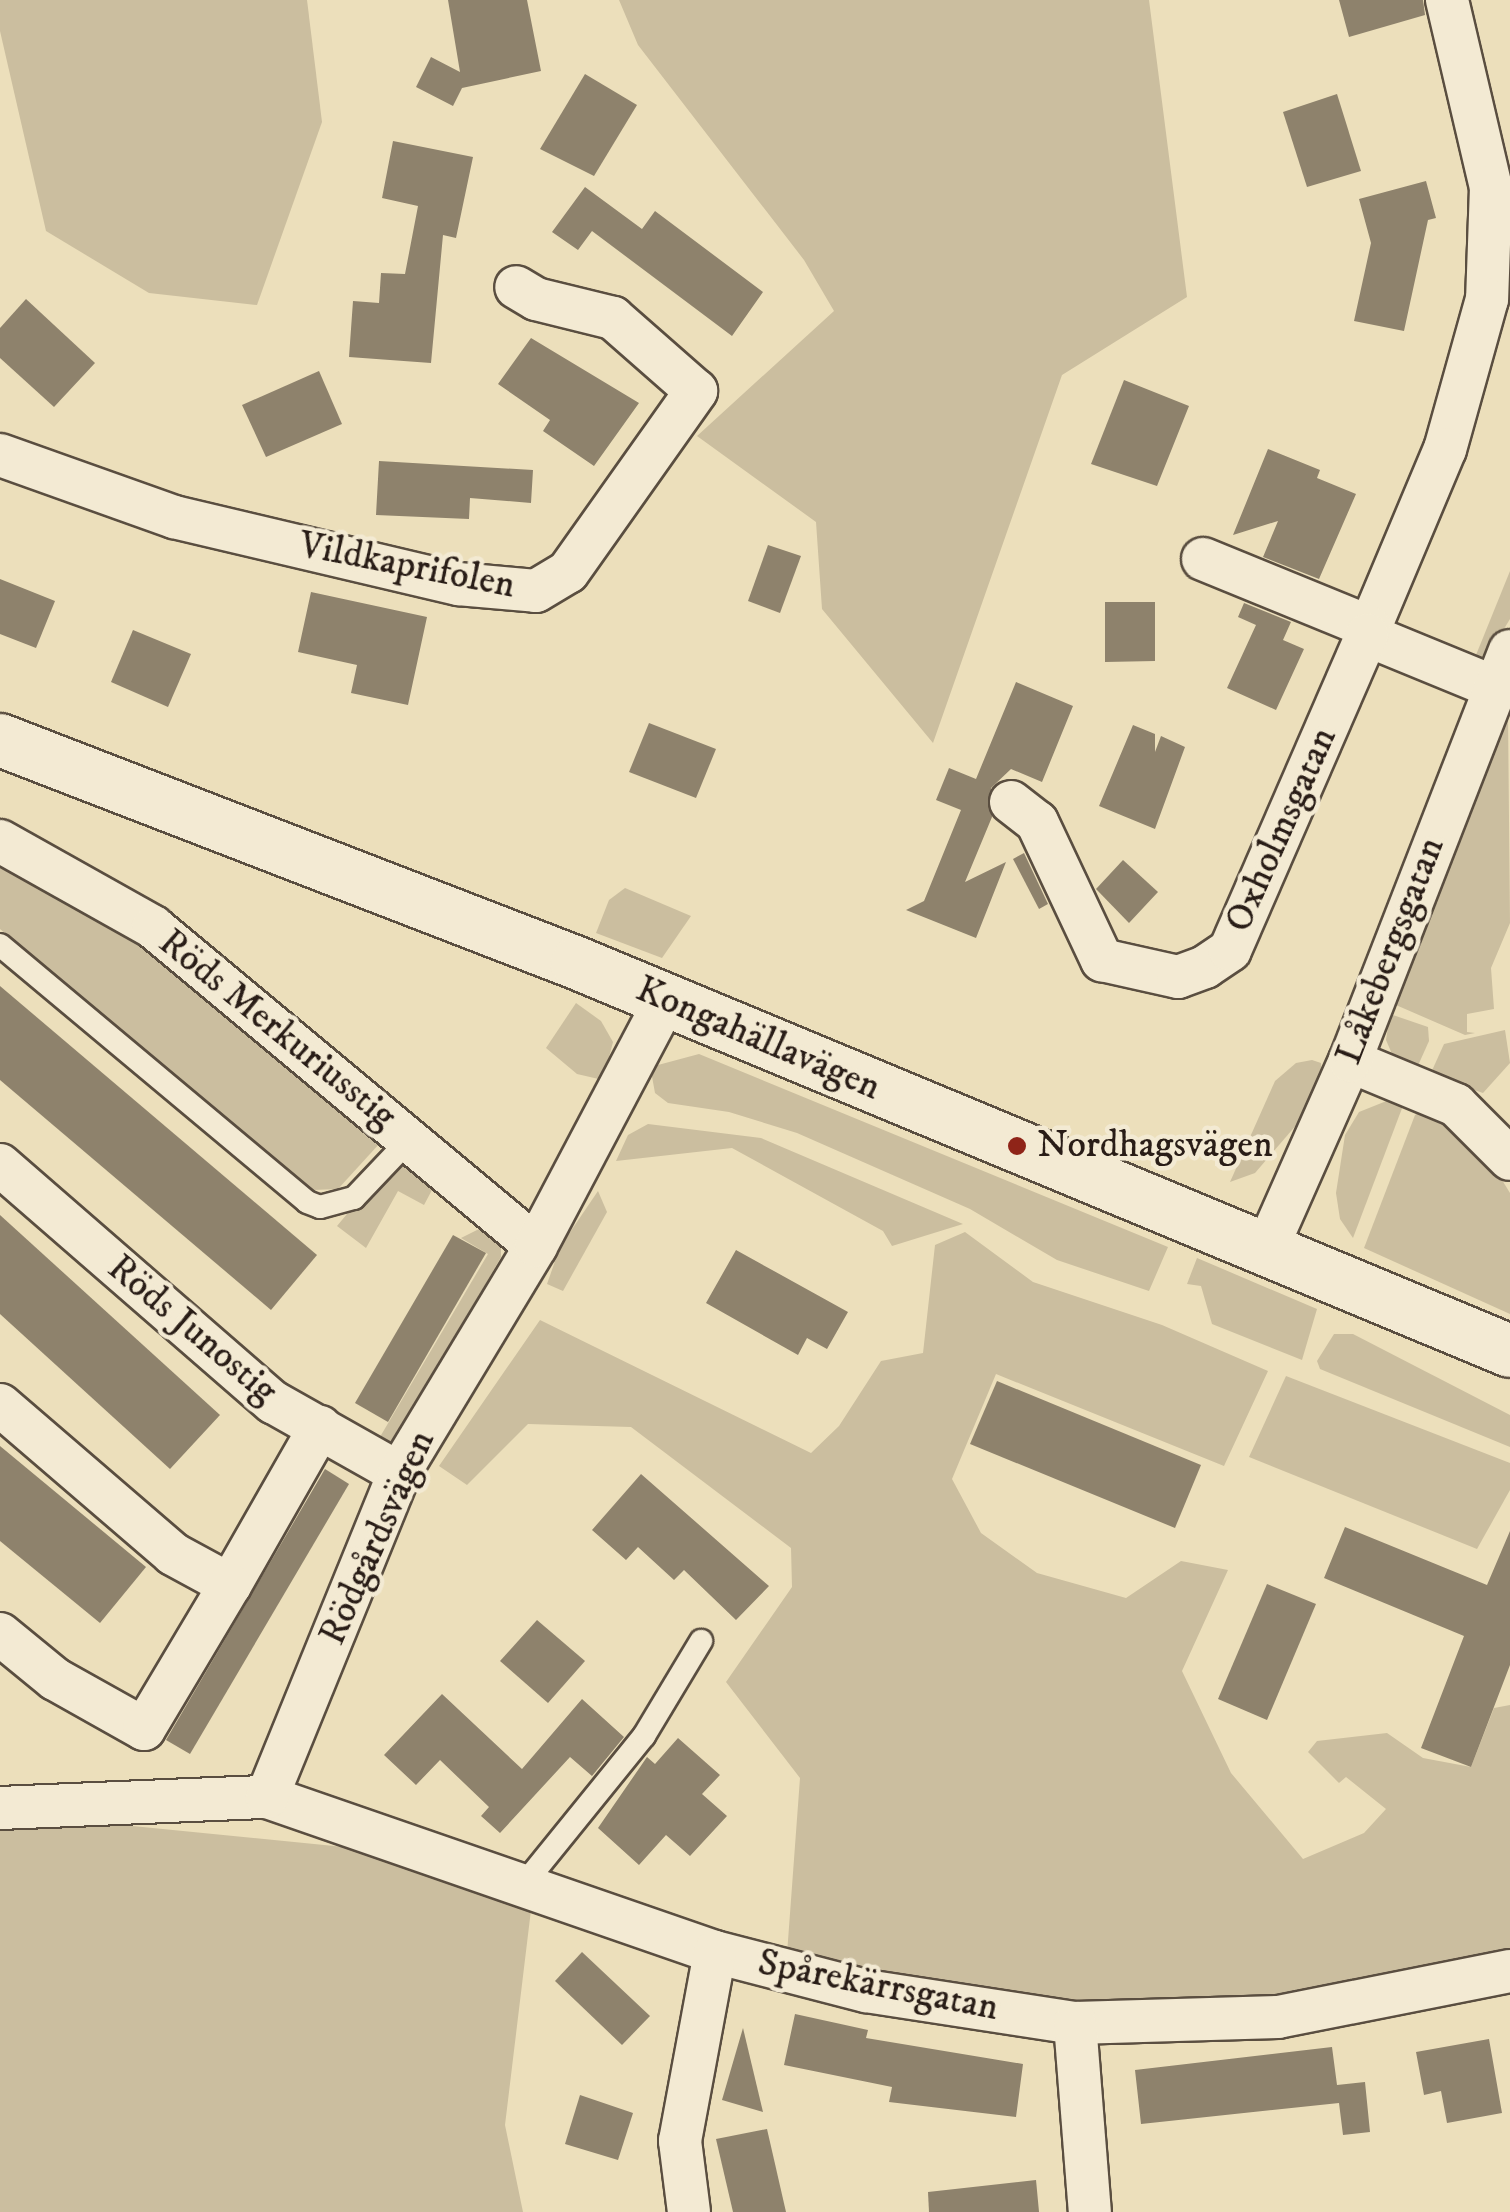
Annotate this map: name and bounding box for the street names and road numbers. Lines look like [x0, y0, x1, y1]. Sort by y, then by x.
street label: Vildkaprifolen [295, 523, 519, 609]
street label: Oxholmsgatan [1217, 721, 1347, 939]
street label: Låkebergsgatan [1327, 831, 1455, 1071]
street label: Röds Merkuriusstig [149, 920, 405, 1140]
street label: Kongahällavägen [629, 967, 887, 1111]
street label: Röds Junostig [98, 1246, 286, 1414]
street label: Rödgårdsvägen [310, 1424, 446, 1652]
street label: Spårekärrsgatan [754, 1940, 1002, 2032]

